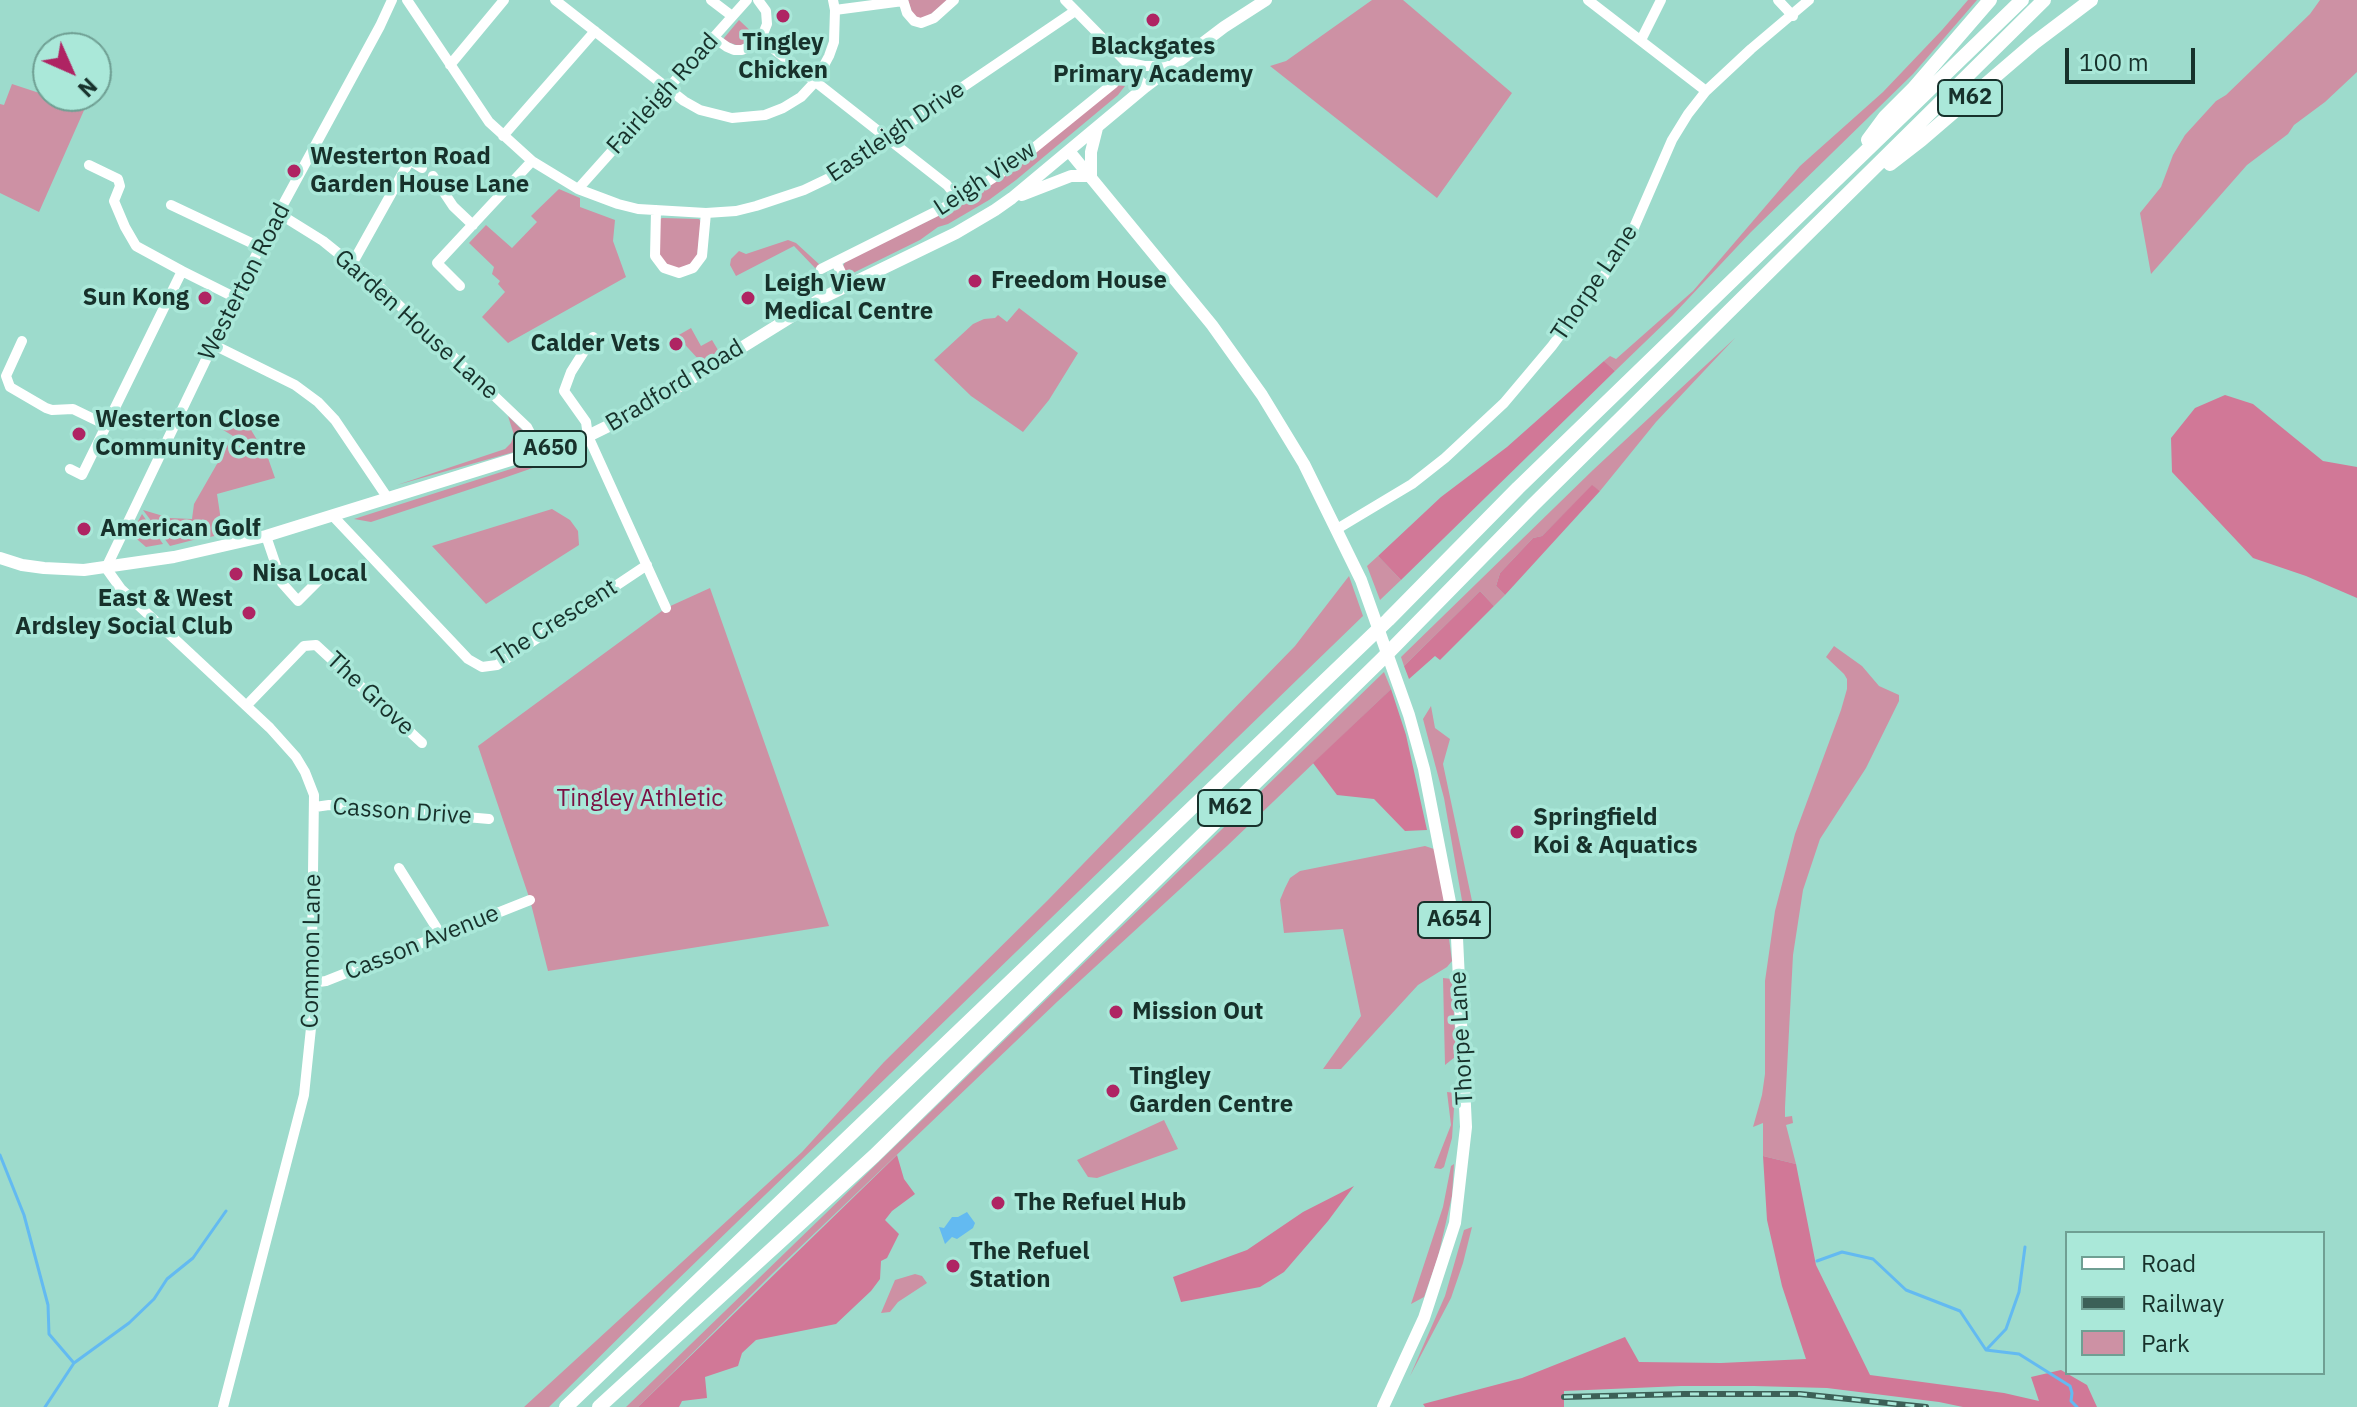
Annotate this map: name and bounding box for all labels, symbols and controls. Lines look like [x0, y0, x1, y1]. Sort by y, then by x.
marker: Tingley Chicken [774, 7, 792, 25]
marker: Blackgates Primary Academy [1144, 11, 1162, 29]
street label: Fairleigh Road [601, 28, 725, 160]
place label: Tingley Chicken [738, 29, 828, 85]
north arrow [32, 32, 112, 112]
scale bar [2069, 32, 2199, 82]
place label: Blackgates Primary Academy [1053, 33, 1253, 89]
text: 100 m [2079, 46, 2149, 78]
text: N [72, 72, 104, 104]
street label: Eastleigh Drive [822, 75, 970, 189]
road number: M62 [1938, 80, 2002, 116]
street label: Leigh View [929, 136, 1041, 222]
place label: Westerton Road Garden House Lane [310, 143, 529, 199]
marker: Westerton Road Garden House Lane [285, 162, 303, 180]
street label: Westerton Road [193, 199, 297, 365]
street label: Thorpe Lane [1546, 219, 1644, 347]
street label: Garden House Lane [328, 244, 504, 406]
place label: Freedom House [991, 267, 1167, 295]
place label: Leigh View Medical Centre [764, 270, 933, 326]
marker: Freedom House [966, 272, 984, 290]
place label: Sun Kong [83, 284, 189, 312]
marker: Sun Kong [196, 289, 214, 307]
marker: Leigh View Medical Centre [739, 289, 757, 307]
place label: Calder Vets [530, 330, 660, 358]
street label: Bradford Road [601, 334, 749, 438]
marker: Calder Vets [667, 335, 685, 353]
place label: Westerton Close Community Centre [95, 406, 306, 462]
marker: Westerton Close Community Centre [70, 425, 88, 443]
road number: A650 [514, 431, 586, 467]
place label: American Golf [100, 515, 261, 543]
marker: American Golf [75, 520, 93, 538]
place label: Nisa Local [252, 560, 367, 588]
marker: Nisa Local [227, 565, 245, 583]
street label: The Crescent [487, 573, 623, 673]
place label: East & West Ardsley Social Club [15, 585, 233, 641]
marker: East & West Ardsley Social Club [240, 604, 258, 622]
street label: The Grove [320, 646, 420, 742]
park label: Tingley Athletic [557, 785, 723, 813]
road number: M62 [1198, 790, 1262, 826]
street label: Casson Drive [331, 793, 473, 831]
place label: Springfield Koi & Aquatics [1533, 804, 1698, 860]
marker: Springfield Koi & Aquatics [1508, 823, 1526, 841]
street label: Common Lane [296, 873, 328, 1029]
street label: Casson Avenue [341, 899, 503, 987]
road number: A654 [1418, 902, 1490, 938]
street label: Thorpe Lane [1444, 970, 1480, 1106]
place label: Mission Out [1132, 998, 1264, 1026]
marker: Mission Out [1107, 1003, 1125, 1021]
place label: Tingley Garden Centre [1129, 1063, 1293, 1119]
marker: Tingley Garden Centre [1104, 1082, 1122, 1100]
place label: The Refuel Hub [1014, 1189, 1186, 1217]
marker: The Refuel Hub [989, 1194, 1007, 1212]
legend [2065, 1231, 2325, 1375]
place label: The Refuel Station [969, 1238, 1090, 1294]
text: Road [2141, 1247, 2196, 1279]
marker: The Refuel Station [944, 1257, 962, 1275]
text: Railway [2141, 1287, 2224, 1319]
text: Park [2141, 1327, 2190, 1359]

